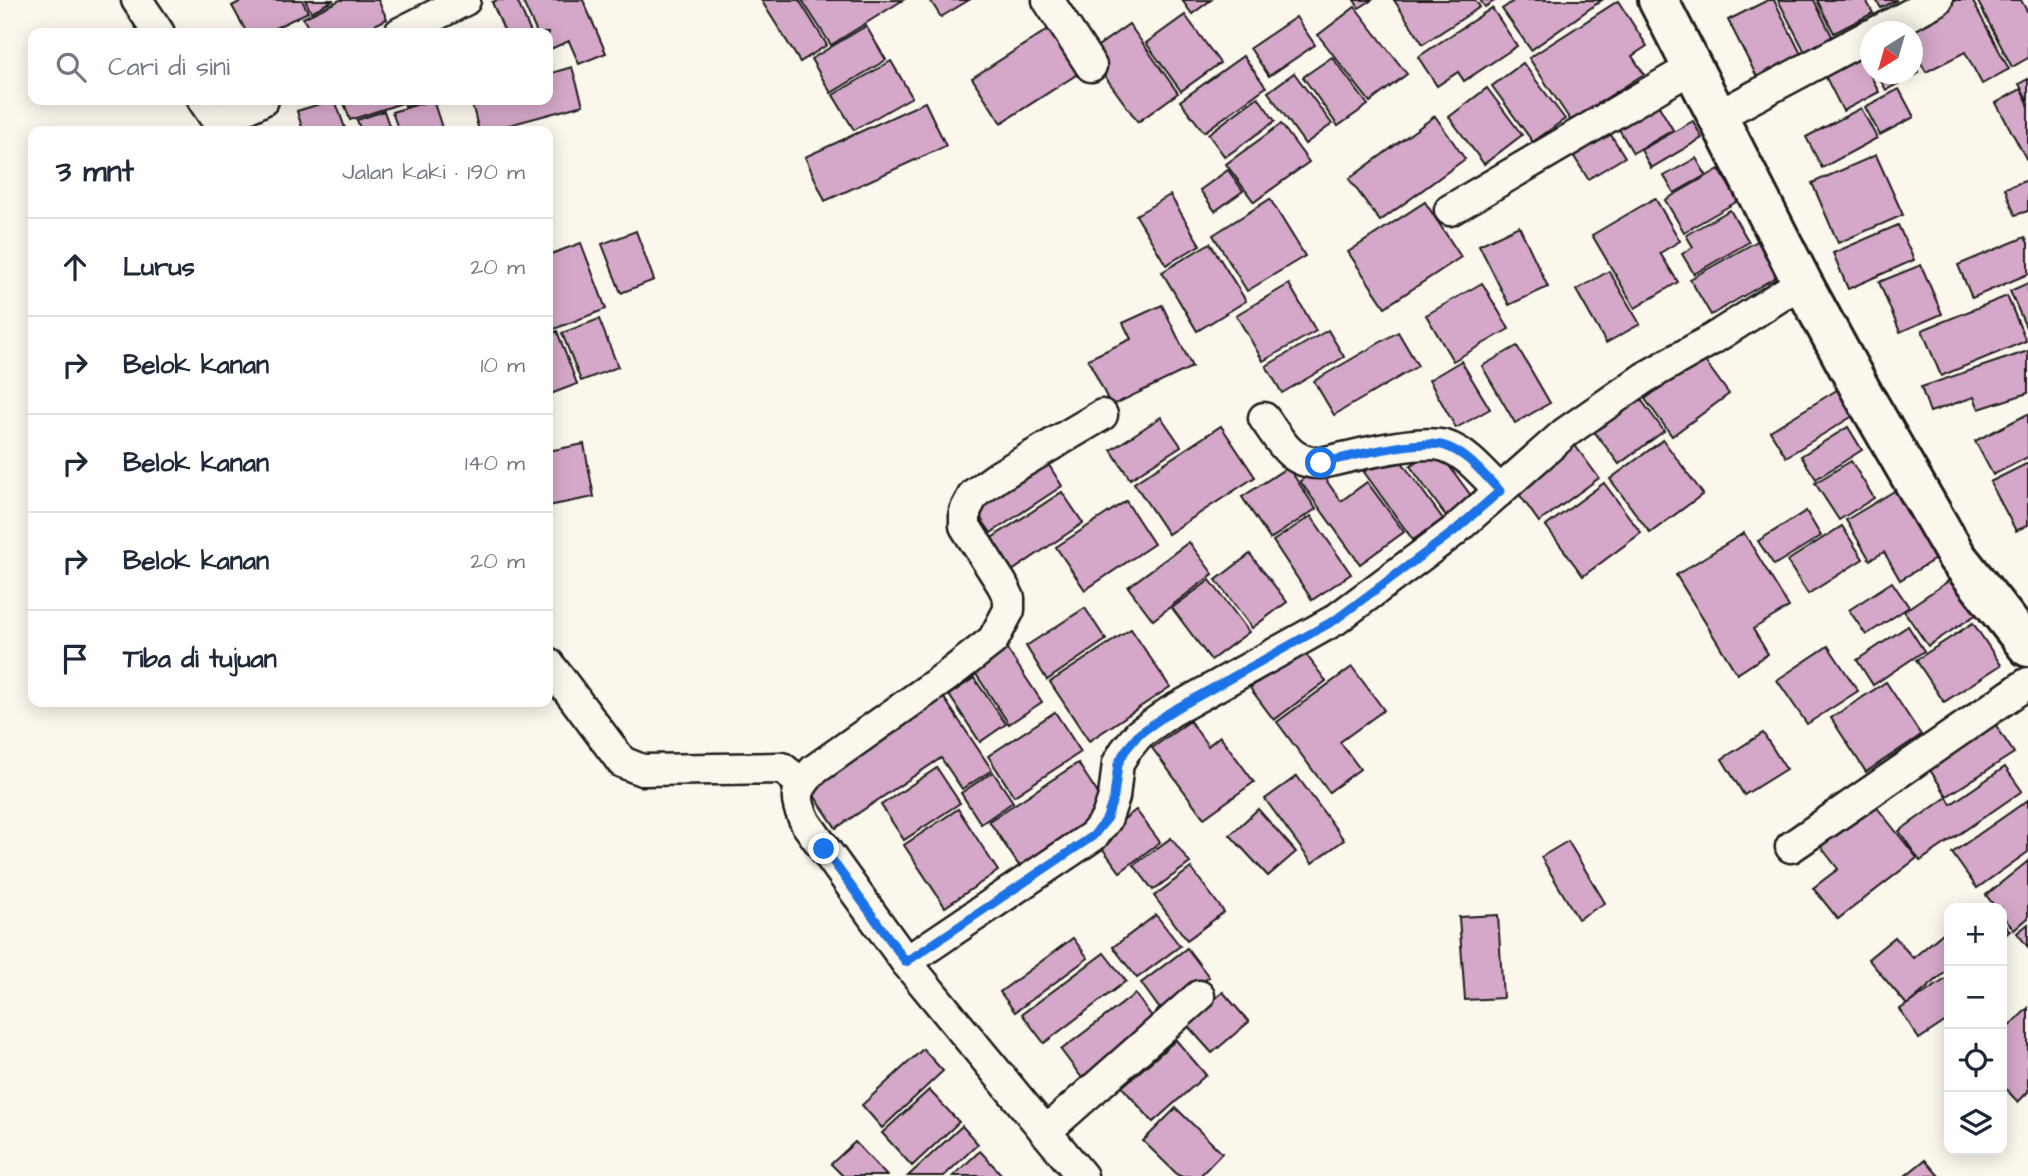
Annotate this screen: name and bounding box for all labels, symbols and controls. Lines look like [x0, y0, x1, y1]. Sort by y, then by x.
north arrow [1860, 21, 1923, 84]
search box [28, 28, 553, 105]
icon: search [52, 48, 90, 86]
text: Cari di sini [108, 49, 230, 85]
text: 3 mnt [56, 151, 134, 193]
text: Jalan kaki · 190 m [342, 156, 525, 188]
icon: ahead [56, 248, 94, 286]
text: Lurus [123, 249, 195, 285]
text: 20 m [470, 251, 525, 283]
icon: right [56, 346, 94, 384]
text: Belok kanan [123, 347, 269, 383]
text: 10 m [480, 349, 525, 381]
icon: right [56, 444, 94, 482]
text: Belok kanan [123, 445, 269, 481]
text: 140 m [465, 447, 525, 479]
route start [1305, 447, 1336, 478]
icon: right [56, 542, 94, 580]
text: Belok kanan [123, 543, 269, 579]
text: 20 m [470, 545, 525, 577]
icon: arrive [56, 640, 94, 678]
text: Tiba di tujuan [123, 641, 277, 677]
route end [808, 833, 839, 864]
map controls [1944, 903, 2007, 1155]
button: + [1944, 903, 2007, 966]
button: − [1944, 966, 2007, 1029]
button: locate [1944, 1029, 2007, 1092]
button: layers [1944, 1092, 2007, 1155]

